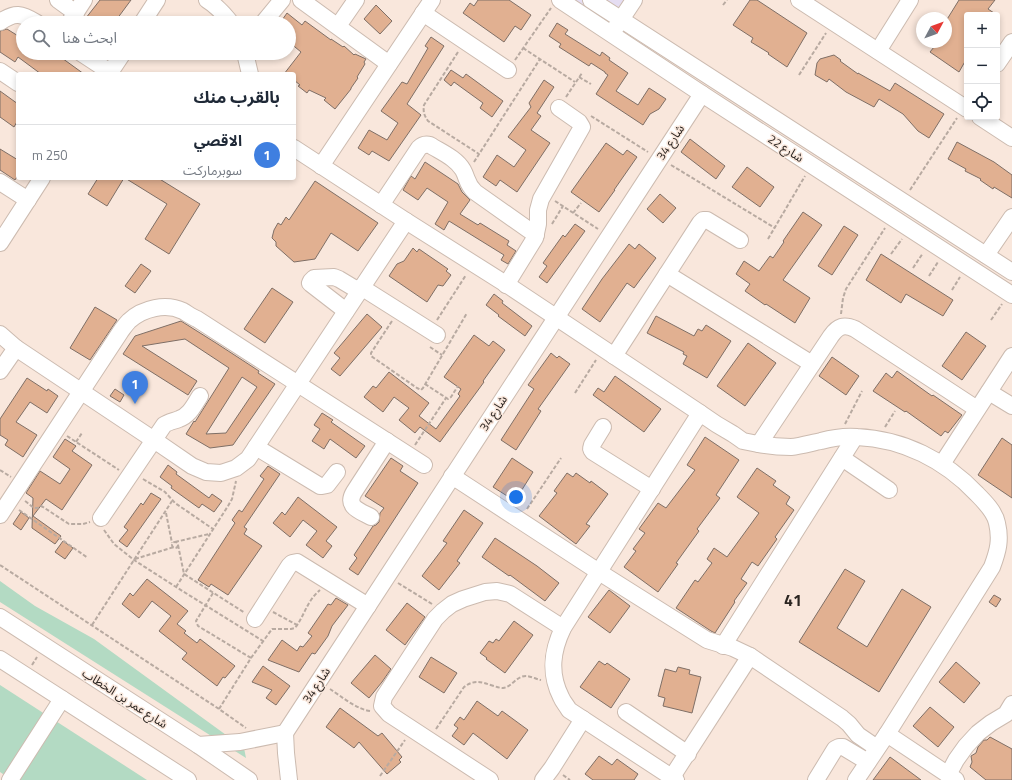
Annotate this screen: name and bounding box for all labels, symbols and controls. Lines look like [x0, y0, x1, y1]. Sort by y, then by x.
north arrow [916, 12, 952, 48]
map controls [964, 12, 1000, 120]
button: + [964, 12, 1000, 48]
search box [16, 16, 296, 60]
text: ابحث هنا [62, 26, 117, 49]
icon: search [30, 27, 52, 49]
button: − [964, 48, 1000, 84]
text: بالقرب منك [193, 84, 280, 110]
button: locate [964, 84, 1000, 120]
street label: شارع 34 [651, 120, 689, 164]
text: الاقصي [194, 129, 242, 152]
street label: شارع 22 [764, 129, 808, 167]
text: 250 m [32, 145, 68, 165]
text: 1 [263, 145, 271, 165]
text: سوبرماركت [183, 160, 242, 180]
pin: 1 [122, 371, 148, 404]
street label: شارع 34 [474, 391, 512, 435]
your location [506, 487, 526, 507]
district label: 41 [784, 588, 802, 612]
street label: شارع عمر بن الخطاب [78, 663, 172, 733]
street label: شارع 34 [297, 663, 335, 707]

